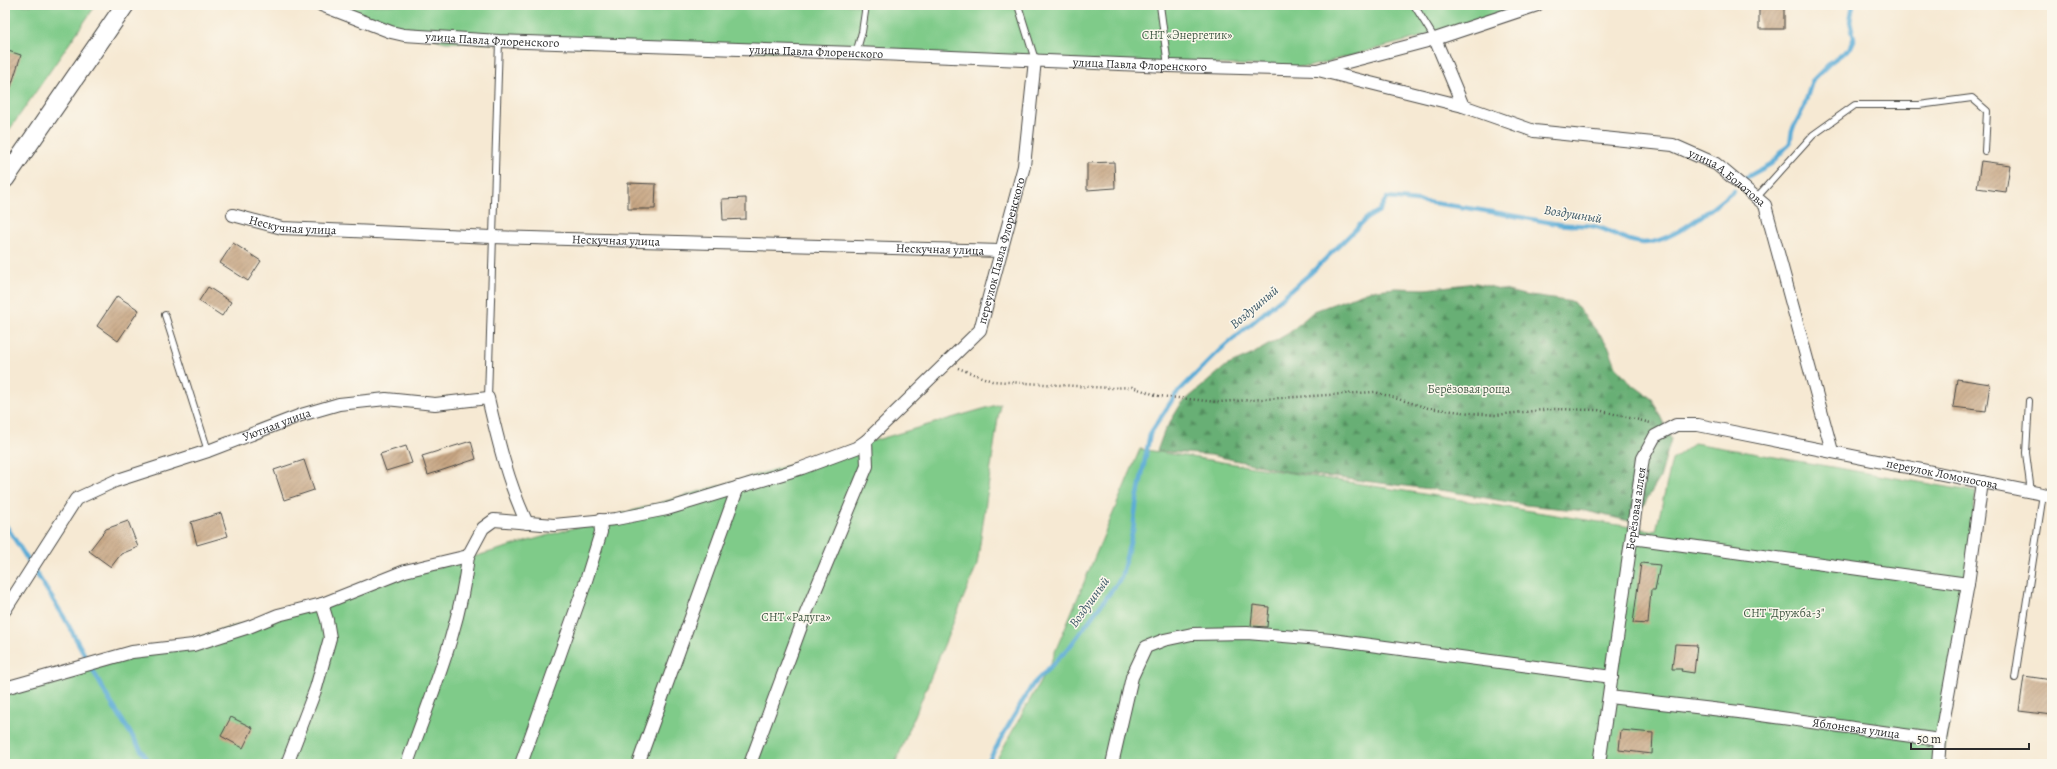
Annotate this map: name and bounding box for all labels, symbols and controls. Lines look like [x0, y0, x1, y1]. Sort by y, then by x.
park label: СНТ «Энергетик» [1142, 27, 1232, 43]
street label: улица Павла Флоренского [424, 28, 560, 51]
street label: улица Павла Флоренского [748, 41, 884, 62]
street label: улица Павла Флоренского [1072, 54, 1207, 75]
street label: улица А.Болотова [1685, 144, 1769, 211]
street label: переулок Павла Флоренского [974, 176, 1029, 326]
water label: Воздушный [1543, 201, 1604, 227]
street label: Нескучная улица [247, 212, 337, 238]
street label: Нескучная улица [572, 231, 661, 250]
street label: Нескучная улица [896, 240, 985, 259]
water label: Воздушный [1226, 281, 1282, 332]
park label: Берёзовая роща [1428, 381, 1511, 397]
street label: Уютная улица [240, 404, 313, 445]
street label: переулок Ломоносова [1885, 455, 2000, 493]
street label: Берёзовая аллея [1622, 466, 1650, 551]
water label: Воздушный [1065, 573, 1113, 631]
park label: СНТ "Дружба-3" [1743, 605, 1825, 621]
park label: СНТ «Радуга» [761, 609, 831, 625]
street label: Яблоневая улица [1811, 714, 1901, 742]
scale bar [1911, 725, 2029, 751]
text: 50 m [1917, 731, 1941, 747]

